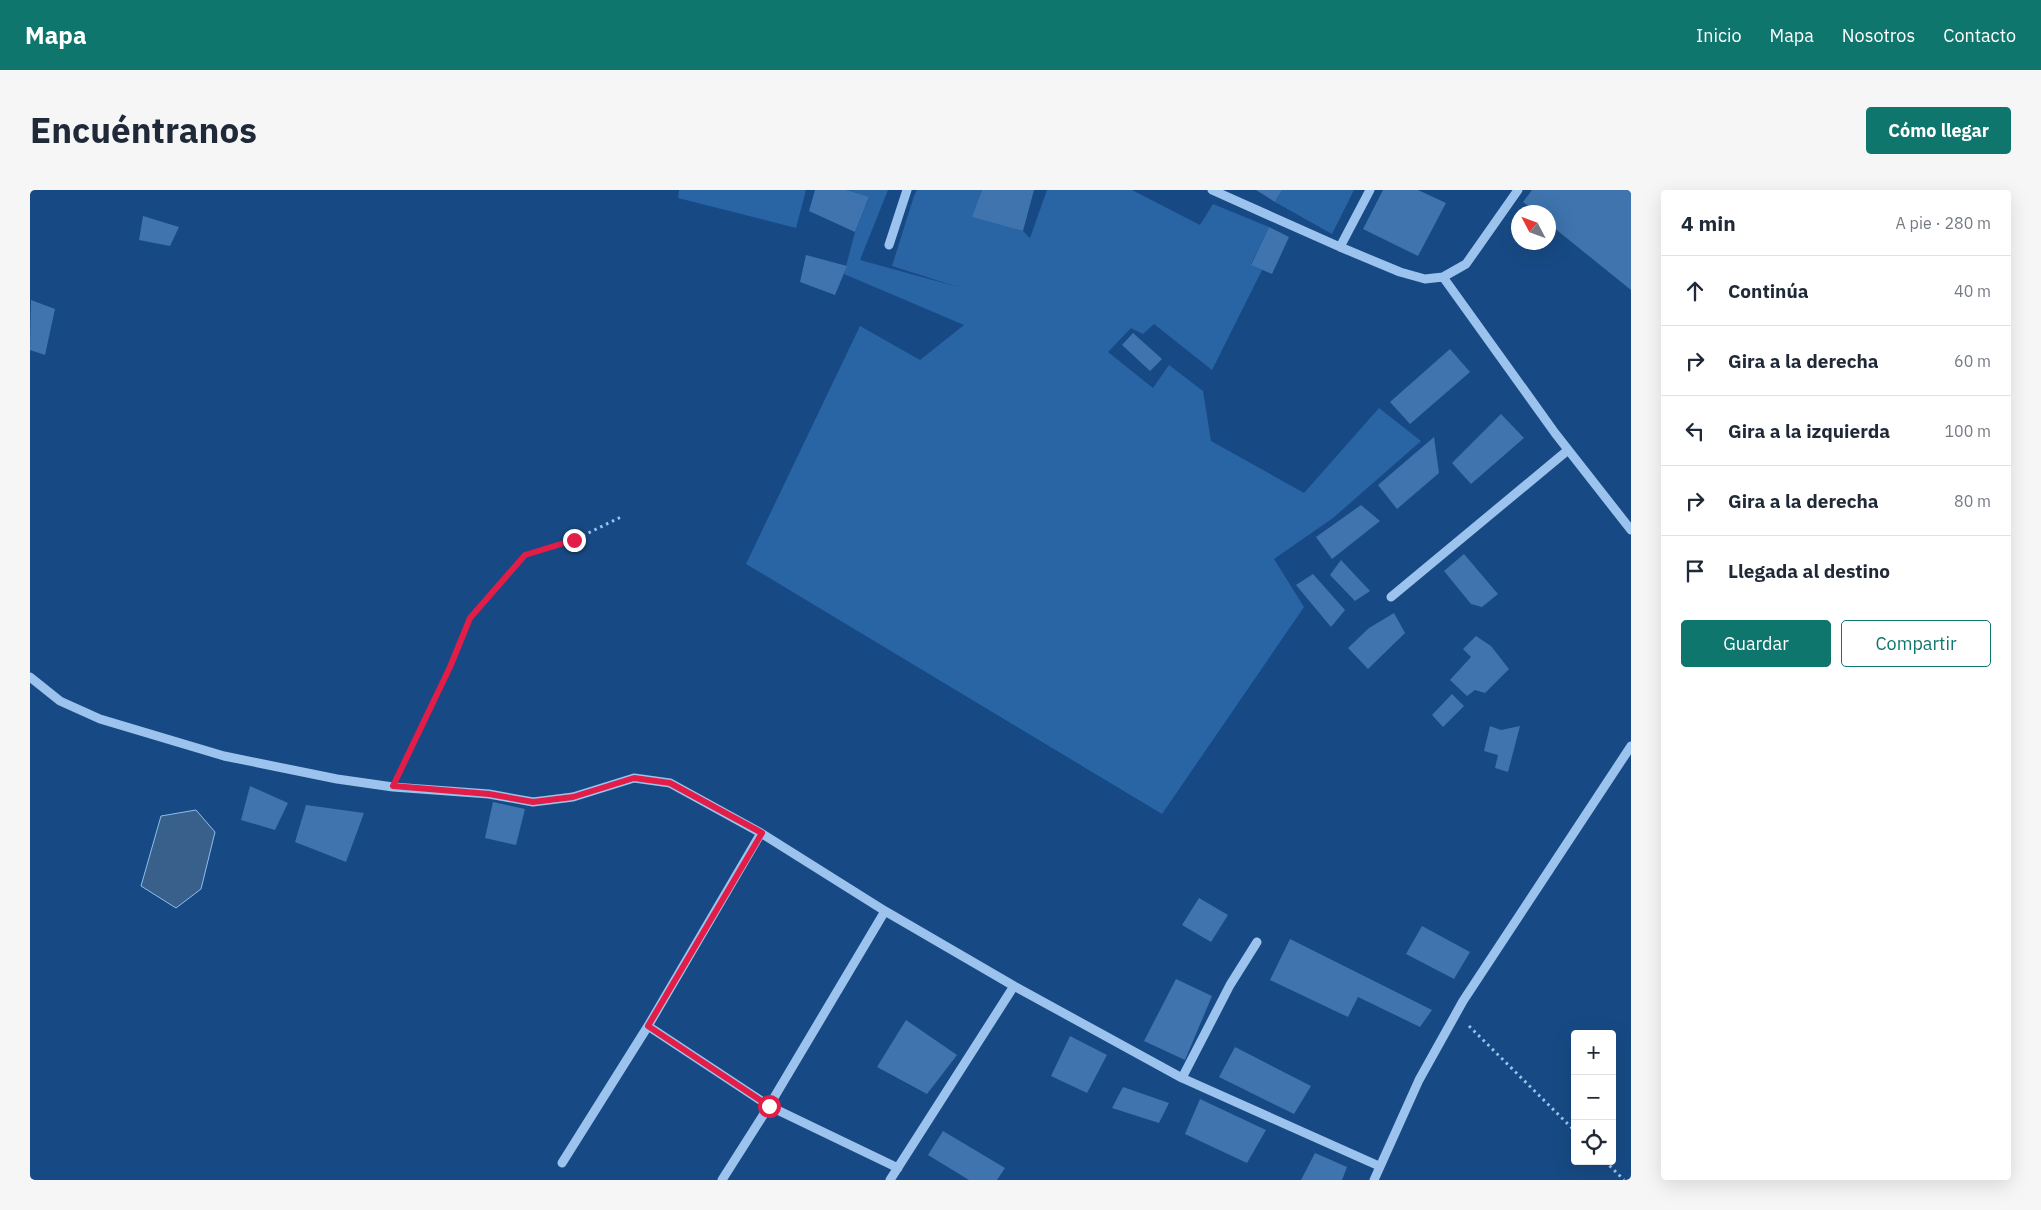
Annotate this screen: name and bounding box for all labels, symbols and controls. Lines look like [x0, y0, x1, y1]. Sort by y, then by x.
text: Mapa [25, 19, 87, 51]
text: Inicio [1696, 24, 1742, 47]
text: Mapa [1770, 24, 1814, 47]
text: Nosotros [1842, 24, 1915, 47]
text: Contacto [1943, 24, 2016, 47]
text: Encuéntranos [30, 107, 257, 153]
button: Cómo llegar [1866, 107, 2011, 154]
north arrow [1511, 205, 1556, 250]
text: 4 min [1681, 209, 1736, 237]
text: A pie · 280 m [1896, 213, 1991, 233]
icon: ahead [1681, 277, 1709, 305]
text: Continúa [1728, 279, 1809, 303]
text: 40 m [1954, 281, 1991, 301]
icon: right [1681, 347, 1709, 375]
text: Gira a la derecha [1728, 349, 1879, 373]
text: 60 m [1954, 351, 1991, 371]
icon: left [1681, 417, 1709, 445]
text: Gira a la izquierda [1728, 419, 1890, 443]
text: 100 m [1944, 421, 1991, 441]
icon: right [1681, 487, 1709, 515]
text: Gira a la derecha [1728, 489, 1879, 513]
text: 80 m [1954, 491, 1991, 511]
route end [563, 529, 586, 552]
icon: arrive [1681, 557, 1709, 585]
text: Llegada al destino [1728, 559, 1890, 583]
button: Guardar [1681, 620, 1831, 667]
button: Compartir [1841, 620, 1991, 667]
map controls [1571, 1030, 1616, 1165]
button: + [1571, 1030, 1616, 1075]
button: − [1571, 1075, 1616, 1120]
route start [758, 1095, 781, 1118]
button: locate [1571, 1120, 1616, 1165]

